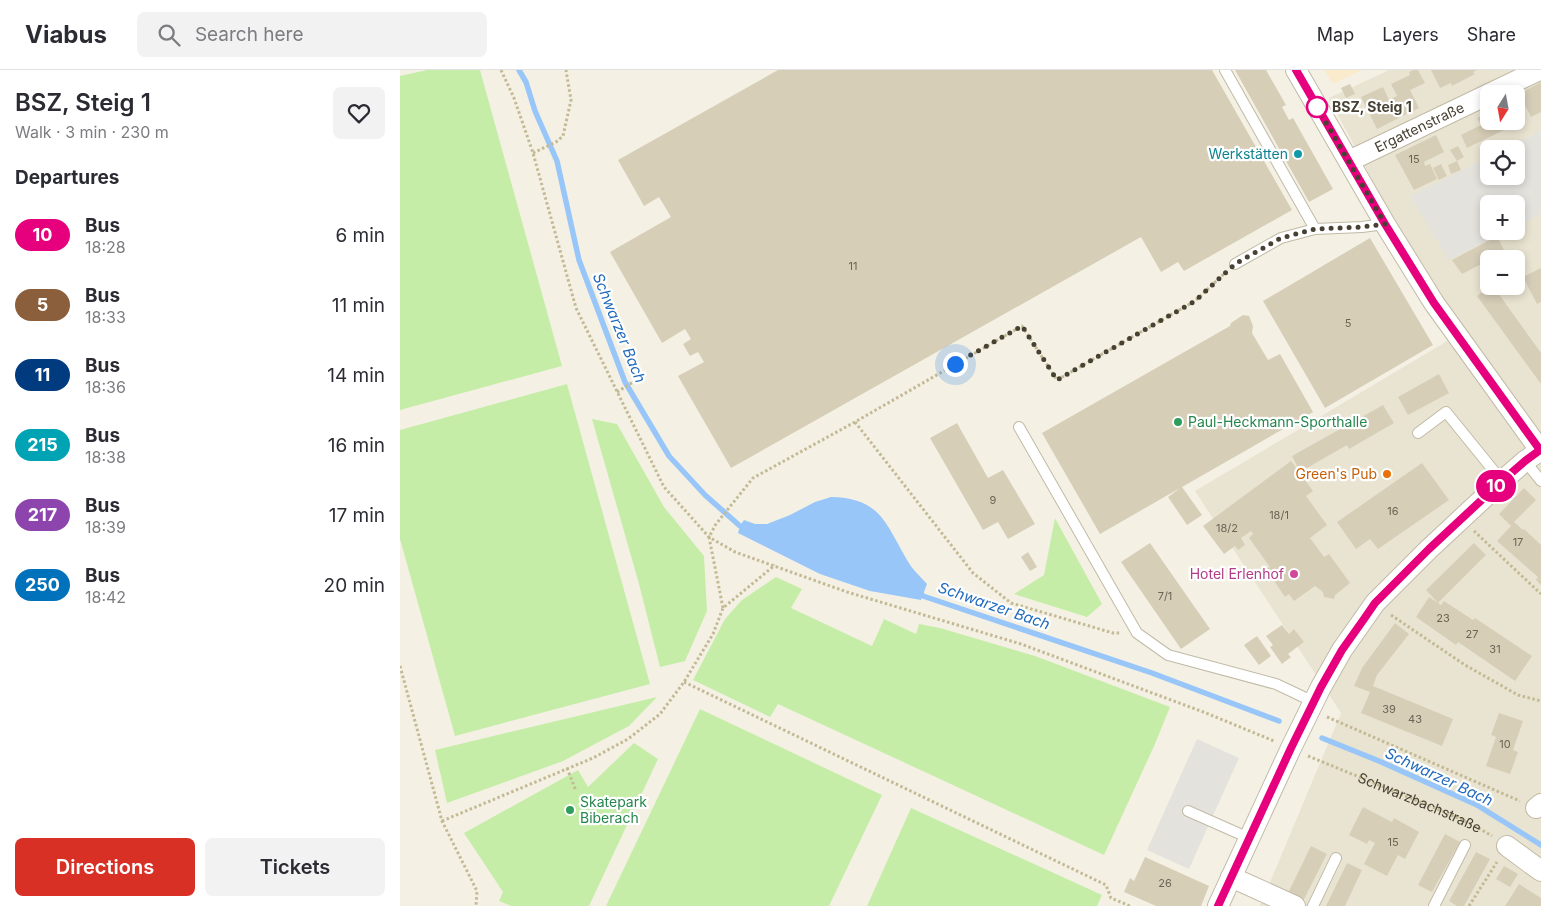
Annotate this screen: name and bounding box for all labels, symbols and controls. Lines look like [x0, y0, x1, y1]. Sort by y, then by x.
search box [137, 12, 487, 57]
text: Viabus [25, 20, 107, 49]
icon: search [155, 21, 183, 49]
text: Search here [195, 23, 304, 46]
text: Map [1317, 24, 1354, 45]
text: Layers [1382, 24, 1439, 45]
text: Share [1467, 24, 1516, 45]
north arrow [1480, 85, 1525, 130]
map controls [1480, 85, 1525, 295]
button: heart [333, 87, 385, 139]
text: BSZ, Steig 1 [15, 88, 151, 117]
marker: BSZ, Steig 1 [1306, 96, 1328, 118]
place label: BSZ, Steig 1 [1332, 98, 1412, 115]
street label: Ergattenstraße [1372, 98, 1467, 155]
text: Walk · 3 min · 230 m [15, 122, 169, 142]
button: locate [1480, 140, 1525, 185]
place label: Werkstätten [1209, 145, 1288, 162]
marker: Werkstätten [1292, 148, 1304, 160]
house number: 15 [1408, 152, 1420, 166]
text: Departures [15, 166, 119, 189]
button: + [1480, 195, 1525, 240]
text: Bus [85, 214, 120, 237]
text: 10 [33, 224, 52, 245]
text: 6 min [335, 224, 385, 247]
text: 18:28 [85, 237, 126, 257]
button: − [1480, 250, 1525, 295]
house number: 11 [849, 259, 857, 273]
water label: Schwarzer Bach [589, 270, 650, 386]
text: Bus [85, 284, 120, 307]
text: 5 [37, 294, 48, 315]
text: 11 min [332, 294, 385, 317]
text: 18:33 [85, 307, 126, 327]
house number: 5 [1345, 316, 1352, 330]
your location [943, 352, 968, 377]
text: Bus [85, 354, 120, 377]
text: 11 [35, 364, 50, 385]
text: 14 min [327, 364, 385, 387]
text: 18:36 [85, 377, 126, 397]
place label: Paul-Heckmann-Sporthalle [1188, 413, 1367, 430]
marker: Paul-Heckmann-Sporthalle [1172, 416, 1184, 428]
text: Bus [85, 424, 120, 447]
text: 215 [27, 434, 58, 455]
text: 16 min [328, 434, 385, 457]
text: 18:38 [85, 447, 126, 467]
place label: Green's Pub [1296, 465, 1377, 482]
marker: Green's Pub [1381, 468, 1393, 480]
line badge: 10 [1474, 470, 1518, 502]
text: 10 [1486, 475, 1506, 496]
house number: 9 [990, 493, 997, 507]
text: Bus [85, 494, 120, 517]
text: 217 [28, 504, 57, 525]
text: 17 min [329, 504, 385, 527]
house number: 16 [1387, 504, 1399, 518]
house number: 18/1 [1269, 508, 1289, 522]
text: 18:39 [85, 517, 126, 537]
house number: 18/2 [1216, 521, 1238, 535]
house number: 17 [1513, 535, 1523, 549]
text: Bus [85, 564, 120, 587]
place label: Hotel Erlenhof [1190, 565, 1284, 582]
marker: Hotel Erlenhof [1288, 568, 1300, 580]
text: 250 [25, 574, 60, 595]
text: 20 min [324, 574, 385, 597]
water label: Schwarzer Bach [936, 578, 1053, 634]
text: 18:42 [85, 587, 126, 607]
house number: 7/1 [1158, 589, 1172, 603]
house number: 23 [1436, 611, 1450, 625]
house number: 27 [1466, 627, 1478, 641]
house number: 31 [1489, 642, 1501, 656]
house number: 39 [1382, 702, 1396, 716]
house number: 43 [1408, 712, 1422, 726]
house number: 10 [1499, 737, 1511, 751]
water label: Schwarzer Bach [1382, 743, 1496, 810]
street label: Schwarzbachstraße [1356, 768, 1484, 836]
place label: Skatepark Biberach [580, 793, 647, 826]
marker: Skatepark Biberach [564, 804, 576, 816]
house number: 15 [1387, 835, 1399, 849]
button: Directions [15, 838, 195, 896]
button: Tickets [205, 838, 385, 896]
house number: 26 [1158, 876, 1172, 890]

